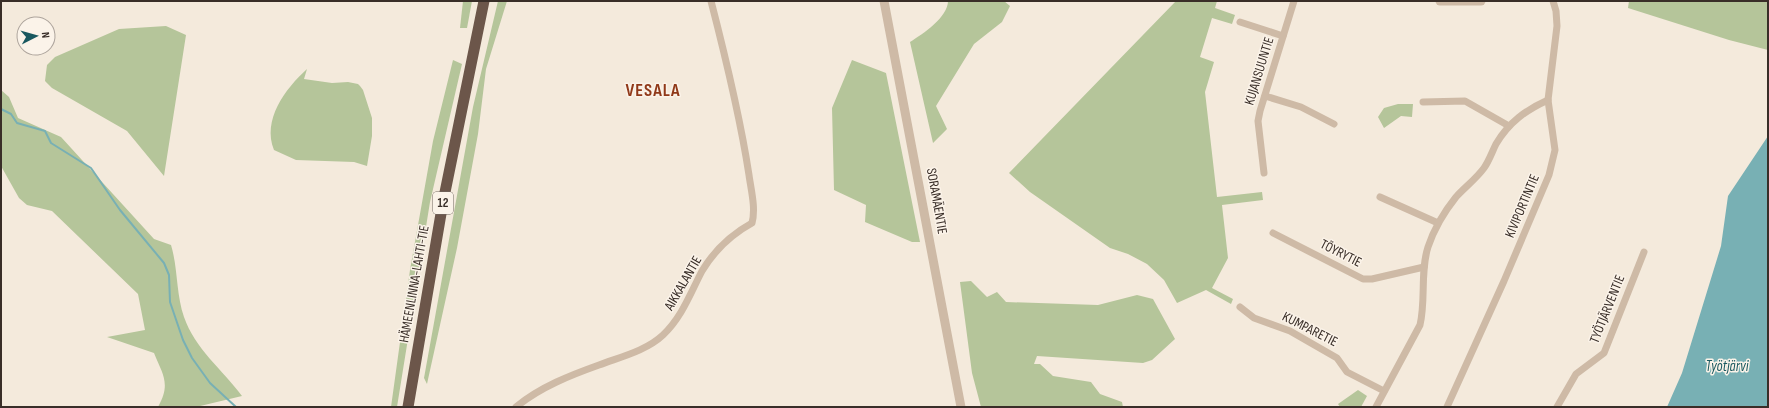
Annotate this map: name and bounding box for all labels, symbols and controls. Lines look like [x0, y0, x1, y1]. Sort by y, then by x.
north arrow [16, 16, 56, 56]
text: N [39, 31, 52, 39]
street label: KUJANSUUNTIE [1241, 35, 1277, 107]
district label: VESALA [625, 80, 681, 101]
street label: SORAMÄENTIE [923, 167, 951, 236]
street label: KIVIPORTINTIE [1501, 172, 1543, 240]
road number: 12 [433, 192, 453, 214]
street label: HÄMEENLINNA-LAHTI-TIE [395, 224, 433, 344]
street label: TÖYRYTIE [1317, 235, 1365, 271]
street label: AIKKALANTIE [660, 252, 706, 314]
street label: TYÖTJÄRVENTIE [1586, 272, 1629, 346]
street label: KUMPARETIE [1280, 308, 1341, 350]
water label: Työtjärvi [1706, 357, 1750, 376]

